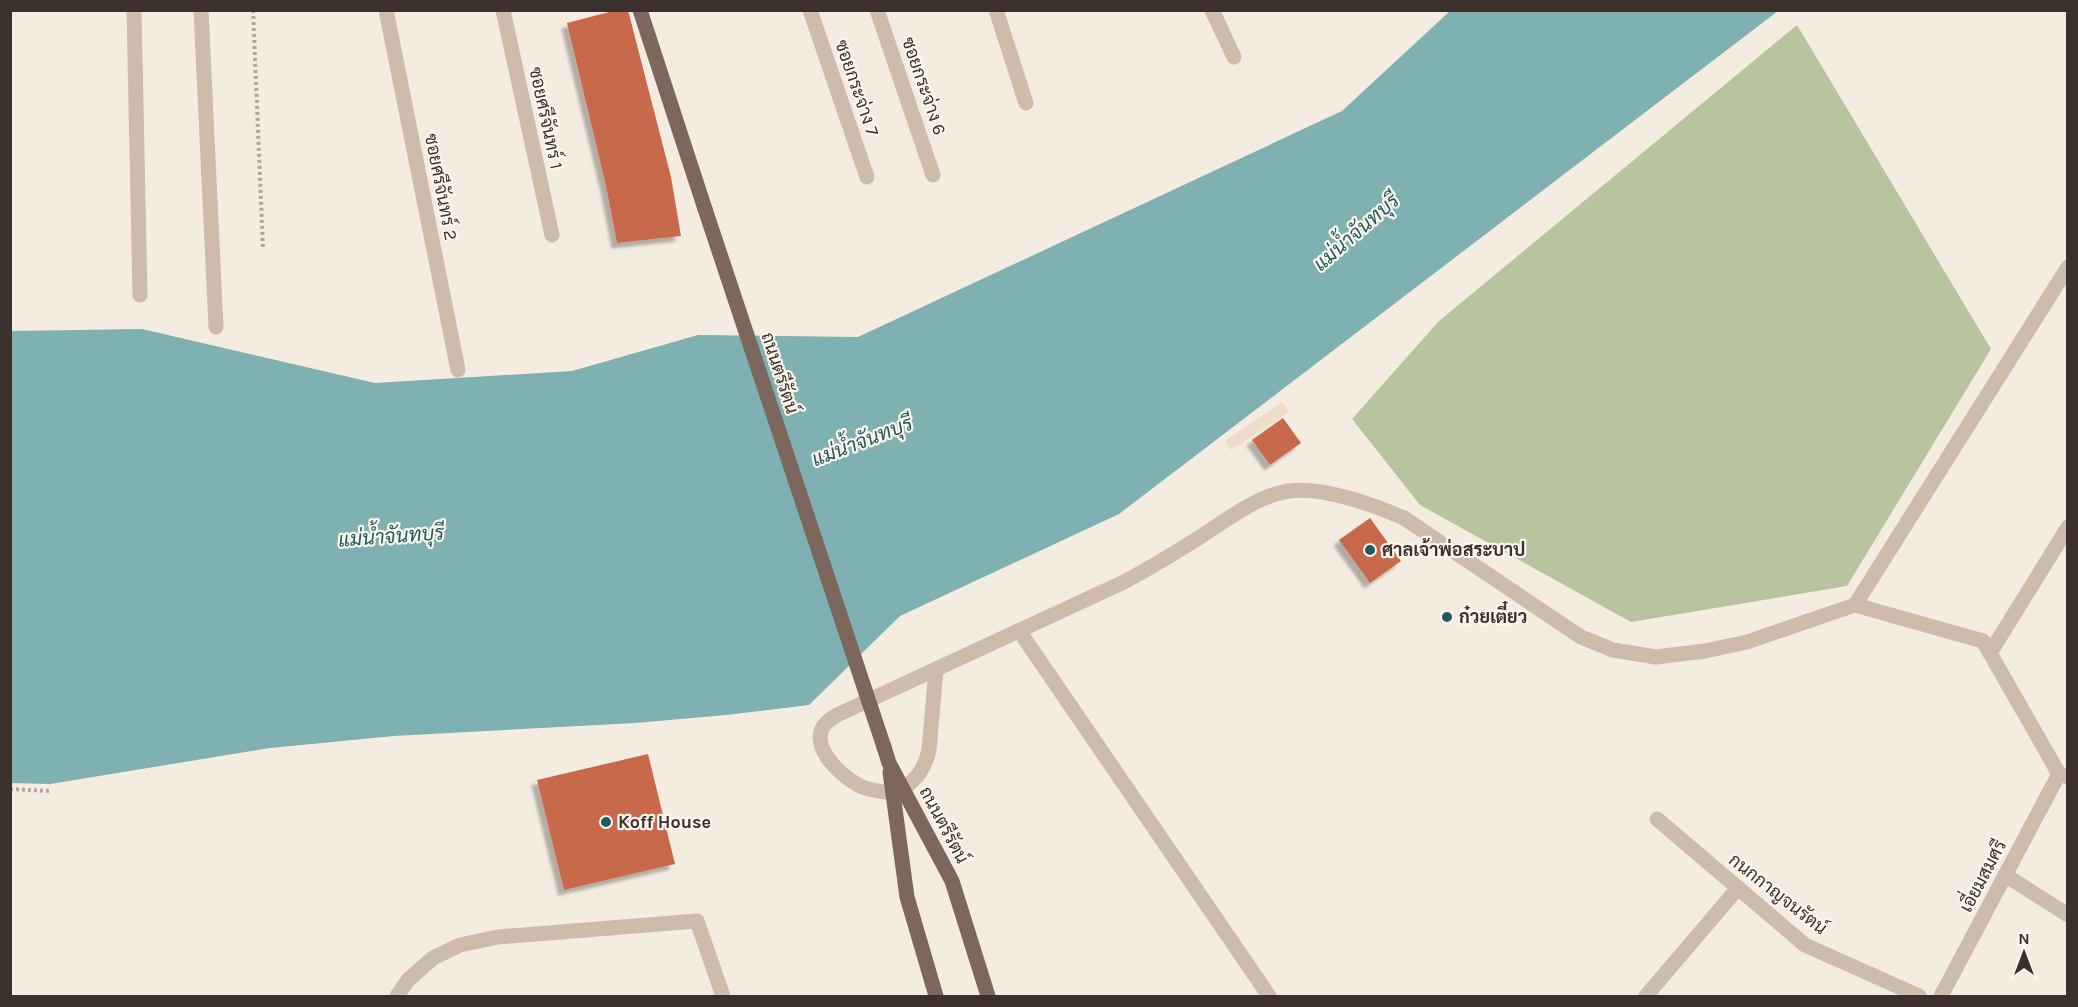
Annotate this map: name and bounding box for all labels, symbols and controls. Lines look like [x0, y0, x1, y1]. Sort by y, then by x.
street label: ซอยกระจ่าง 6 [897, 34, 952, 138]
street label: ซอยกระจ่าง 7 [830, 37, 885, 140]
street label: ซอยศรีจันทร์ 1 [524, 65, 569, 171]
street label: ซอยศรีจันทร์ 2 [420, 131, 464, 242]
water label: แม่น้ำจันทบุรี [1304, 183, 1406, 277]
street label: ถนนตรีรัตน์ [757, 329, 805, 416]
water label: แม่น้ำจันทบุรี [806, 405, 918, 473]
water label: แม่น้ำจันทบุรี [337, 514, 446, 554]
place label: ศาลเจ้าพ่อสระบาป [1382, 538, 1525, 561]
marker: ศาลเจ้าพ่อสระบาป [1363, 543, 1377, 557]
place label: ก๋วยเตี๋ยว [1459, 601, 1527, 628]
marker: ก๋วยเตี๋ยว [1440, 610, 1454, 624]
street label: ถนนตรีรัตน์ [915, 782, 975, 867]
place label: Koff House [618, 811, 711, 833]
marker: Koff House [599, 815, 613, 829]
street label: เอี่ยมสมศรี [1950, 834, 2011, 916]
street label: กนกกาญจนรัตน์ [1724, 847, 1833, 939]
north arrow [1994, 923, 2054, 983]
text: N [2018, 929, 2030, 948]

